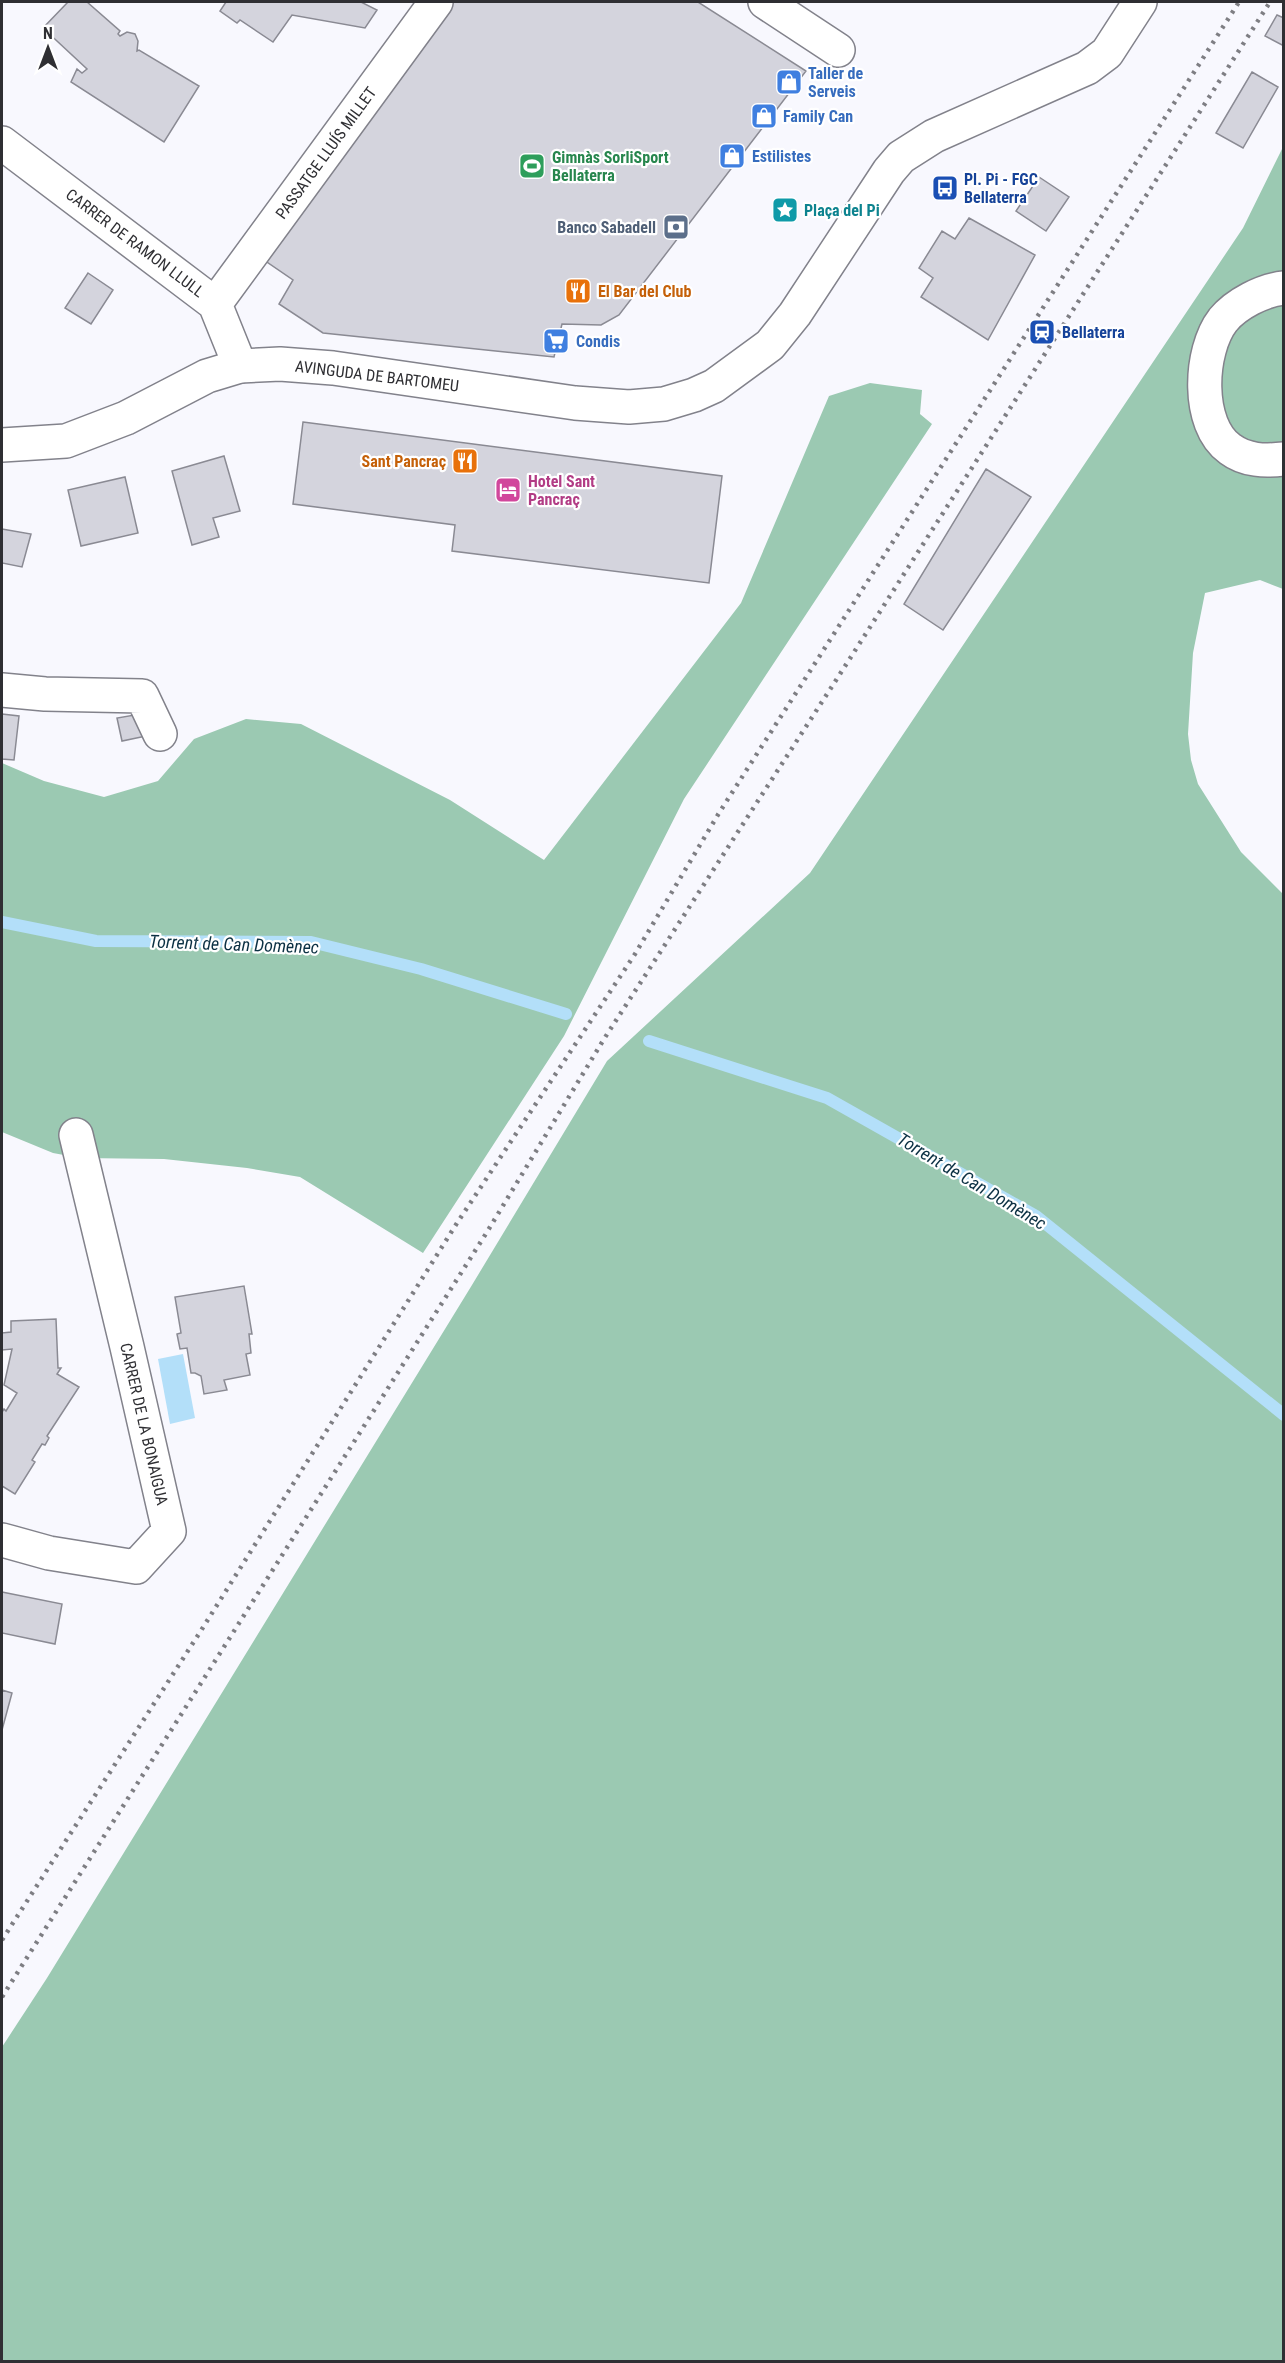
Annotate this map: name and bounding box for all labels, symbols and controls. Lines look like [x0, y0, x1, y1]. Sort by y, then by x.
north arrow [18, 18, 78, 78]
text: N [43, 24, 53, 43]
place label: Taller de Serveis [808, 64, 864, 101]
shop icon: Taller de Serveis [774, 67, 804, 97]
street label: PASSATGE LLUÍS MILLET [272, 83, 380, 223]
shop icon: Family Can [749, 101, 779, 131]
place label: Family Can [783, 107, 853, 126]
shop icon: Estilistes [717, 141, 747, 171]
place label: Estilistes [752, 147, 811, 166]
place label: Gimnàs SorliSport Bellaterra [552, 148, 669, 185]
sports icon: Gimnàs SorliSport Bellaterra [517, 151, 547, 181]
place label: Pl. Pi - FGC Bellaterra [964, 170, 1038, 207]
bus stop icon: Pl. Pi - FGC Bellaterra [930, 173, 960, 203]
street label: CARRER DE RAMON LLULL [62, 185, 208, 301]
place icon: Plaça del Pi [770, 195, 800, 225]
place label: Plaça del Pi [804, 201, 880, 220]
bank icon: Banco Sabadell [661, 212, 691, 242]
place label: Banco Sabadell [557, 218, 656, 237]
restaurant icon: El Bar del Club [563, 276, 593, 306]
place label: El Bar del Club [598, 282, 691, 301]
station icon: Bellaterra [1027, 317, 1057, 347]
place label: Bellaterra [1062, 323, 1125, 342]
supermarket icon: Condis [541, 326, 571, 356]
place label: Condis [576, 332, 620, 351]
street label: AVINGUDA DE BARTOMEU [294, 357, 460, 395]
restaurant icon: Sant Pancraç [450, 446, 480, 476]
place label: Sant Pancraç [362, 452, 446, 471]
place label: Hotel Sant Pancraç [528, 472, 595, 509]
hotel icon: Hotel Sant Pancraç [493, 475, 523, 505]
water label: Torrent de Can Domènec [149, 931, 319, 957]
water label: Torrent de Can Domènec [894, 1128, 1050, 1234]
street label: CARRER DE LA BONAIGUA [116, 1341, 172, 1507]

